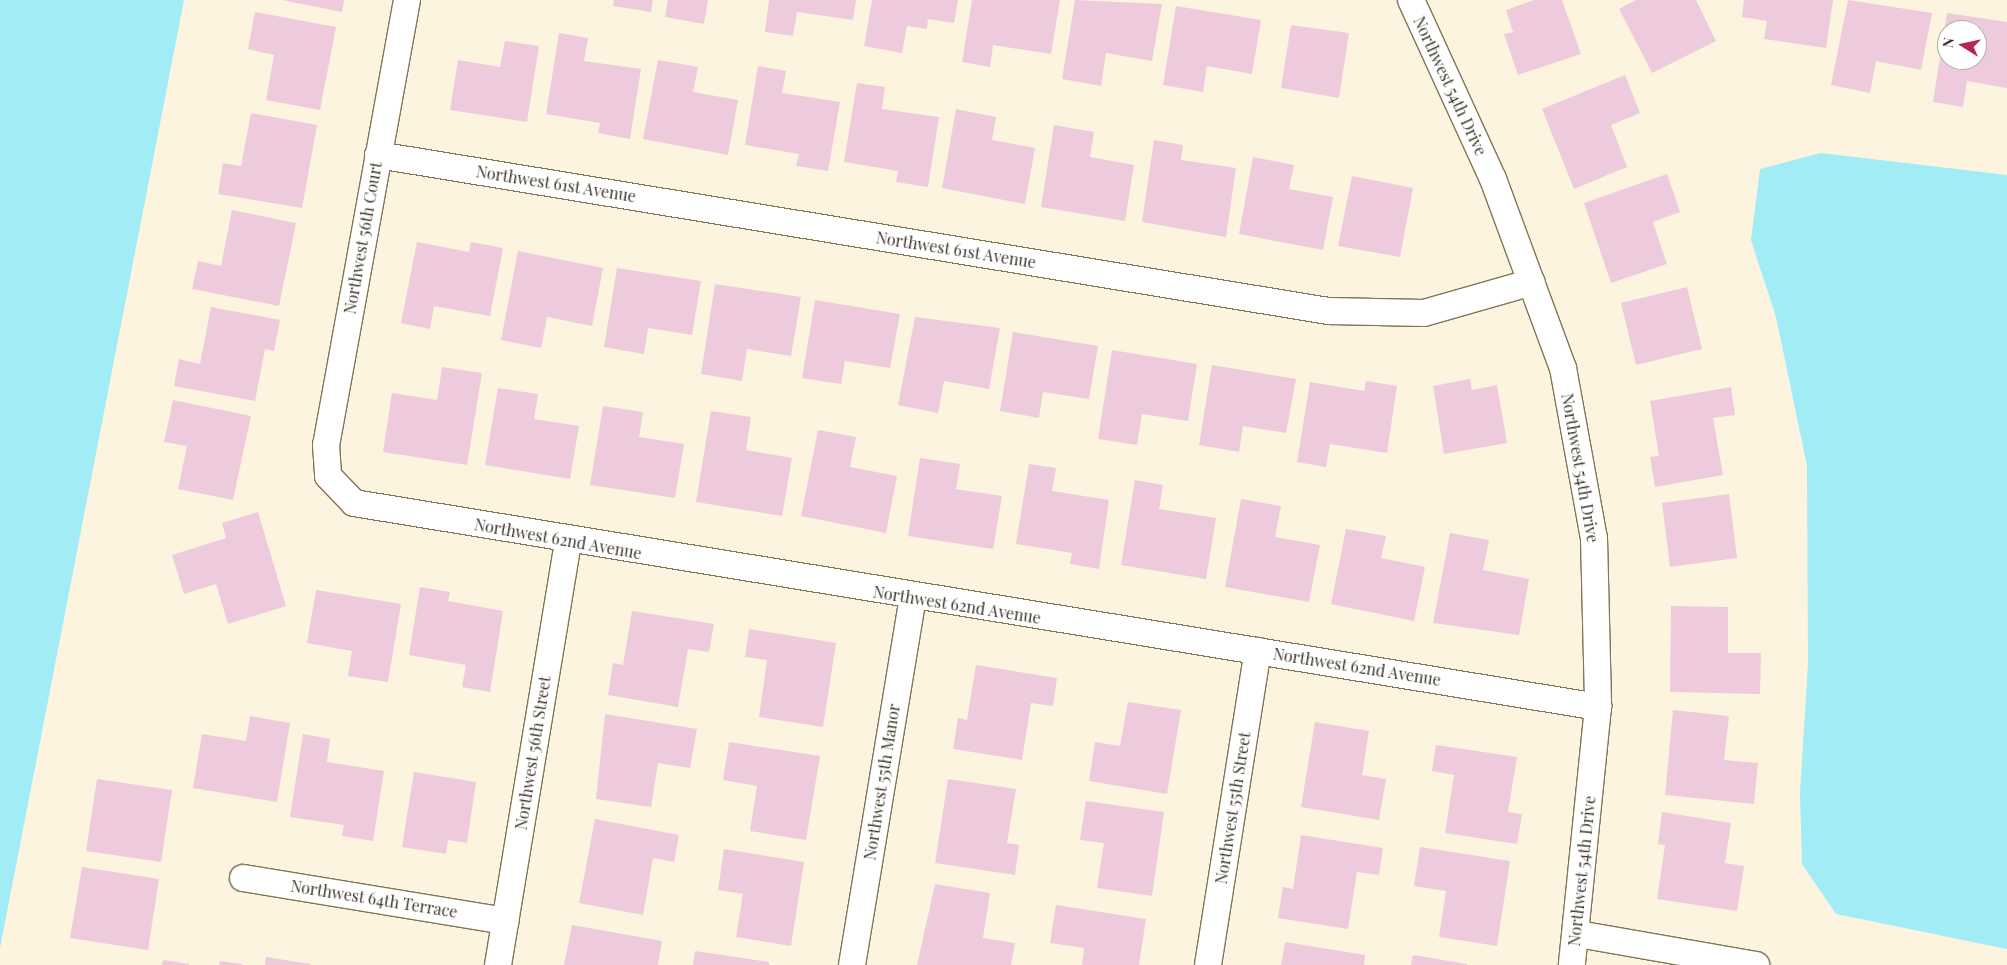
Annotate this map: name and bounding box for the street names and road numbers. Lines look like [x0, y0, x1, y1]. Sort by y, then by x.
street label: Northwest 54th Drive [1409, 13, 1491, 159]
street label: Northwest 56th Court [340, 160, 386, 316]
street label: Northwest 61st Avenue [474, 162, 638, 206]
street label: Northwest 61st Avenue [874, 228, 1038, 272]
street label: Northwest 54th Drive [1557, 392, 1603, 544]
street label: Northwest 62nd Avenue [472, 515, 644, 563]
street label: Northwest 62nd Avenue [871, 582, 1043, 628]
street label: Northwest 62nd Avenue [1271, 644, 1443, 690]
street label: Northwest 56th Street [511, 675, 555, 831]
street label: Northwest 55th Manor [860, 702, 904, 862]
street label: Northwest 55th Street [1211, 730, 1255, 886]
street label: Northwest 54th Drive [1565, 795, 1599, 947]
street label: Northwest 64th Terrace [289, 876, 459, 922]

